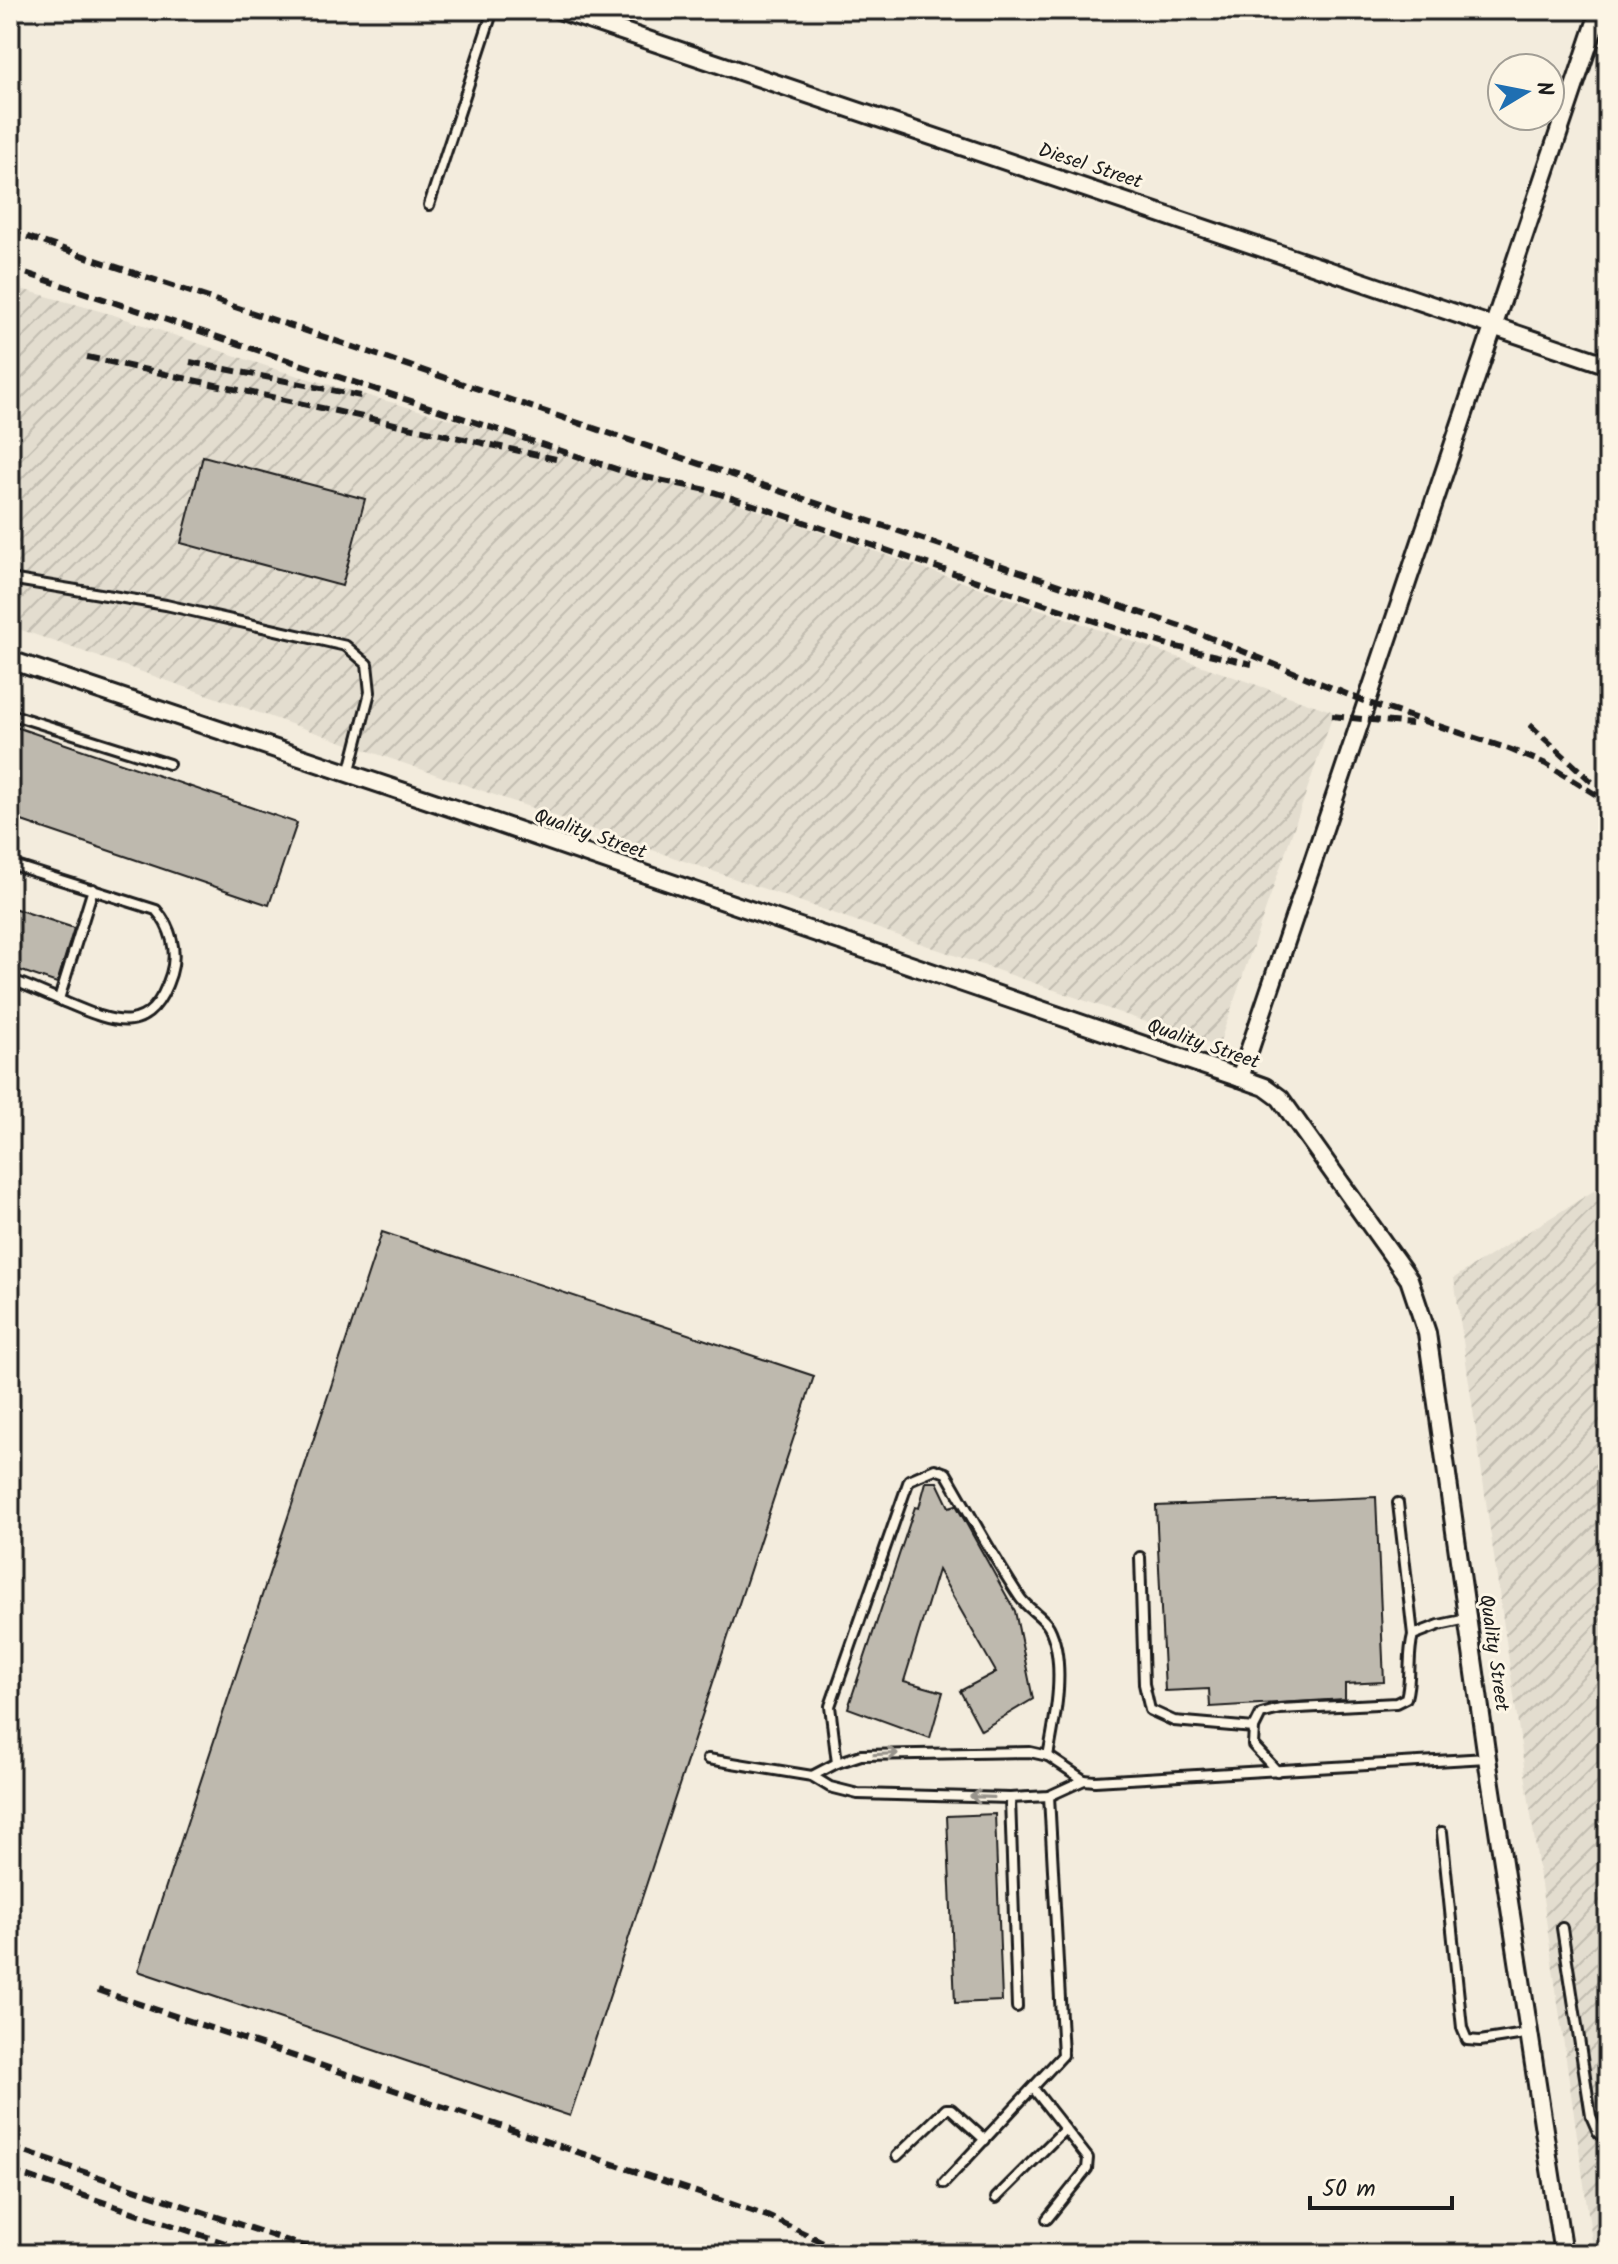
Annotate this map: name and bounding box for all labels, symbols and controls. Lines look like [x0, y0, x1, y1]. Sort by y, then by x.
north arrow [1486, 52, 1566, 132]
text: N [1525, 79, 1562, 99]
street label: Diesel Street [1034, 135, 1146, 199]
street label: Quality Street [529, 801, 651, 869]
street label: Quality Street [1142, 1011, 1264, 1079]
street label: Quality Street [1469, 1593, 1517, 1714]
one-way arrow [872, 1746, 899, 1761]
one-way arrow [969, 1789, 996, 1804]
scale bar [1310, 2160, 1452, 2210]
text: 50 m [1322, 2170, 1376, 2209]

